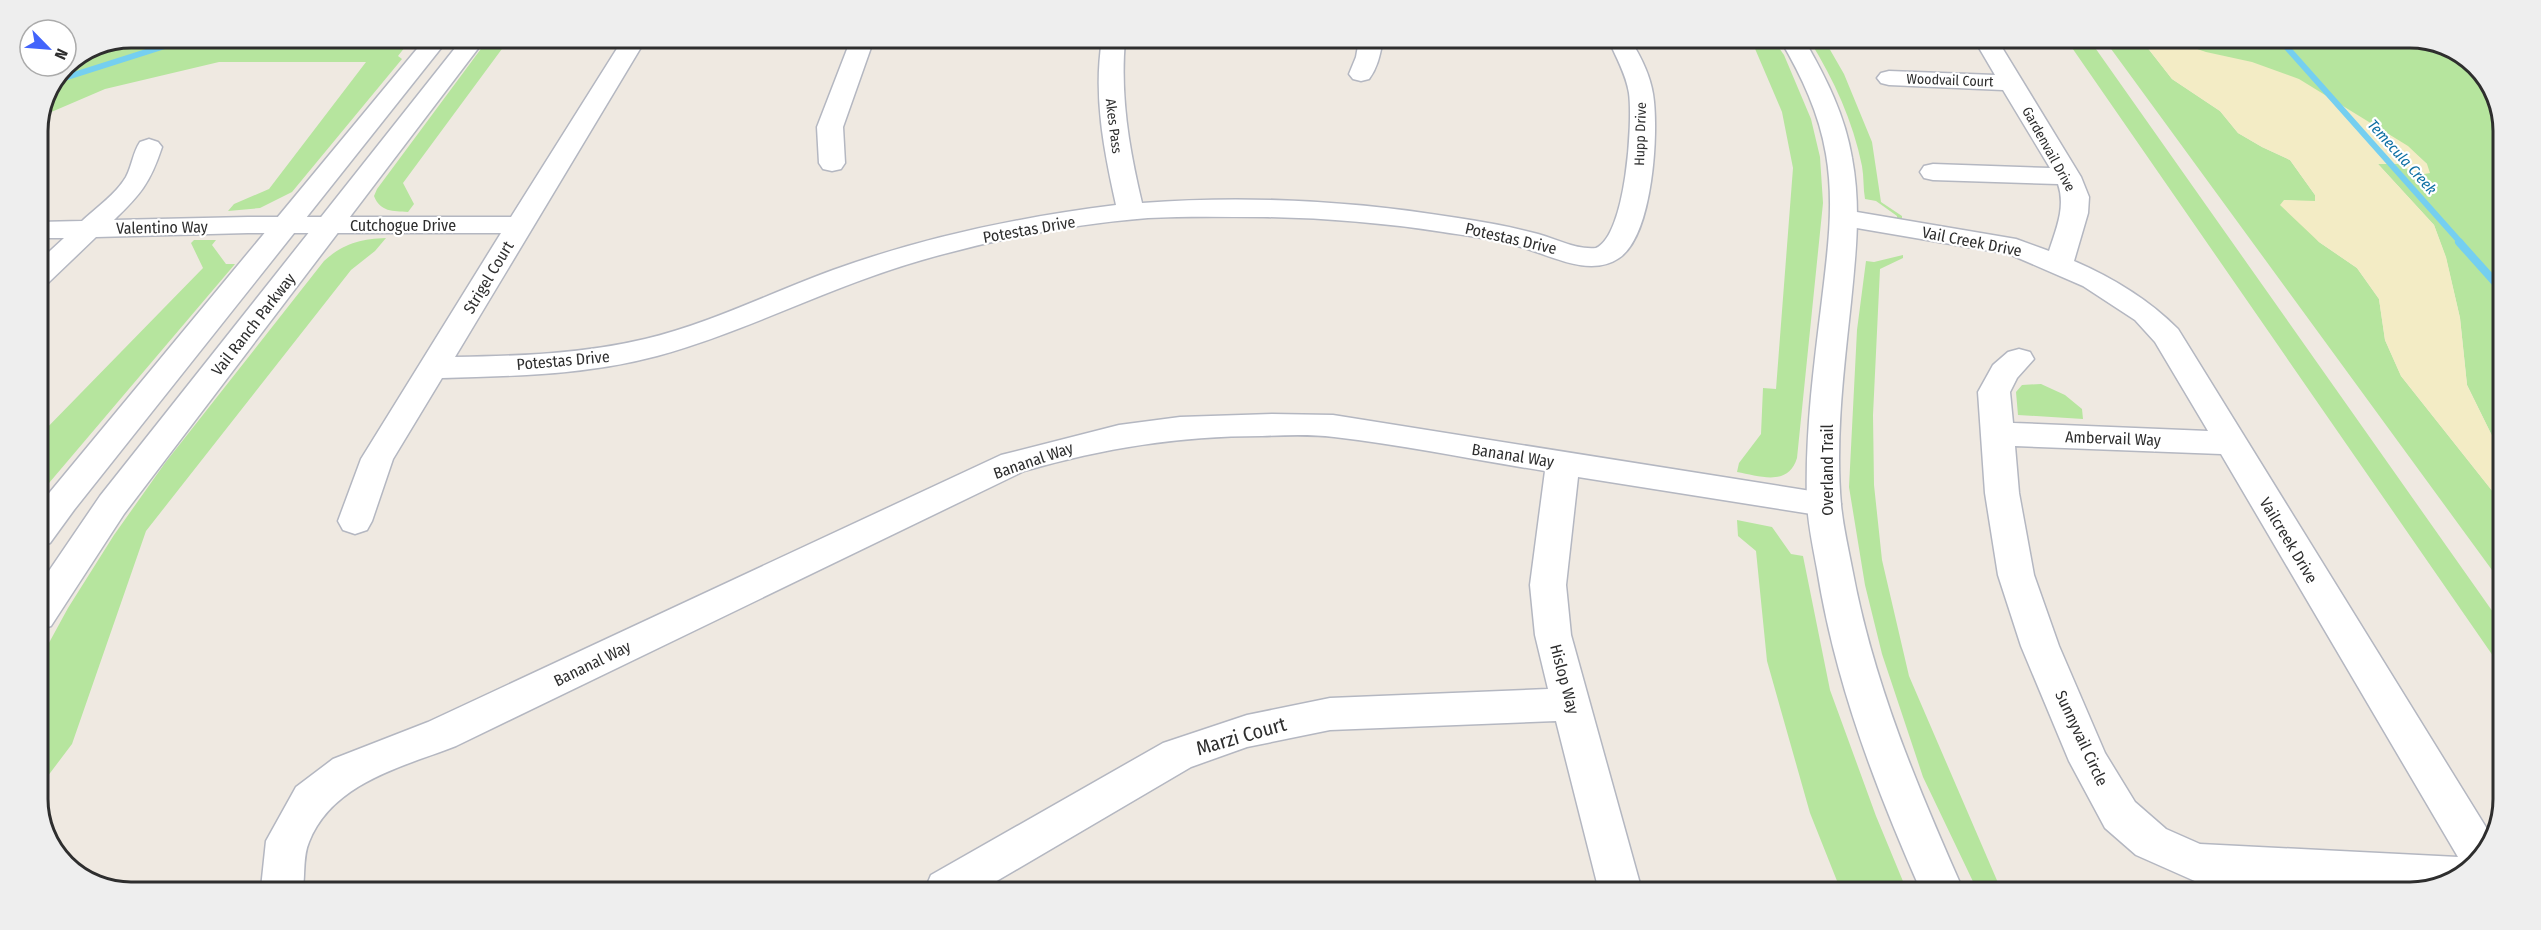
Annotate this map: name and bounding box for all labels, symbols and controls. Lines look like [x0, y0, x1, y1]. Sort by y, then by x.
north arrow [18, 18, 78, 78]
text: N [51, 46, 72, 62]
street label: Woodvail Court [1906, 70, 1994, 91]
street label: Akes Pass [1102, 98, 1125, 154]
street label: Hupp Drive [1631, 102, 1650, 166]
street label: Gardenvail Drive [2018, 104, 2079, 195]
water label: Temecula Creek [2364, 116, 2441, 199]
street label: Potestas Drive [981, 212, 1077, 247]
street label: Cutchogue Drive [350, 216, 456, 235]
street label: Valentino Way [116, 217, 209, 238]
street label: Potestas Drive [1463, 219, 1559, 258]
street label: Vail Creek Drive [1920, 223, 2024, 260]
street label: Strigel Court [459, 237, 518, 317]
street label: Vail Ranch Parkway [208, 269, 300, 379]
street label: Potestas Drive [516, 347, 610, 374]
street label: Overland Trail [1818, 424, 1837, 516]
street label: Ambervail Way [2065, 427, 2162, 450]
street label: Bananal Way [991, 438, 1076, 483]
street label: Bananal Way [1470, 440, 1556, 472]
street label: Vailcreek Drive [2256, 494, 2322, 587]
street label: Bananal Way [551, 636, 635, 690]
street label: Hislop Way [1546, 642, 1583, 717]
street label: Sunnyvail Circle [2051, 687, 2112, 789]
street label: Marzi Court [1193, 712, 1289, 760]

